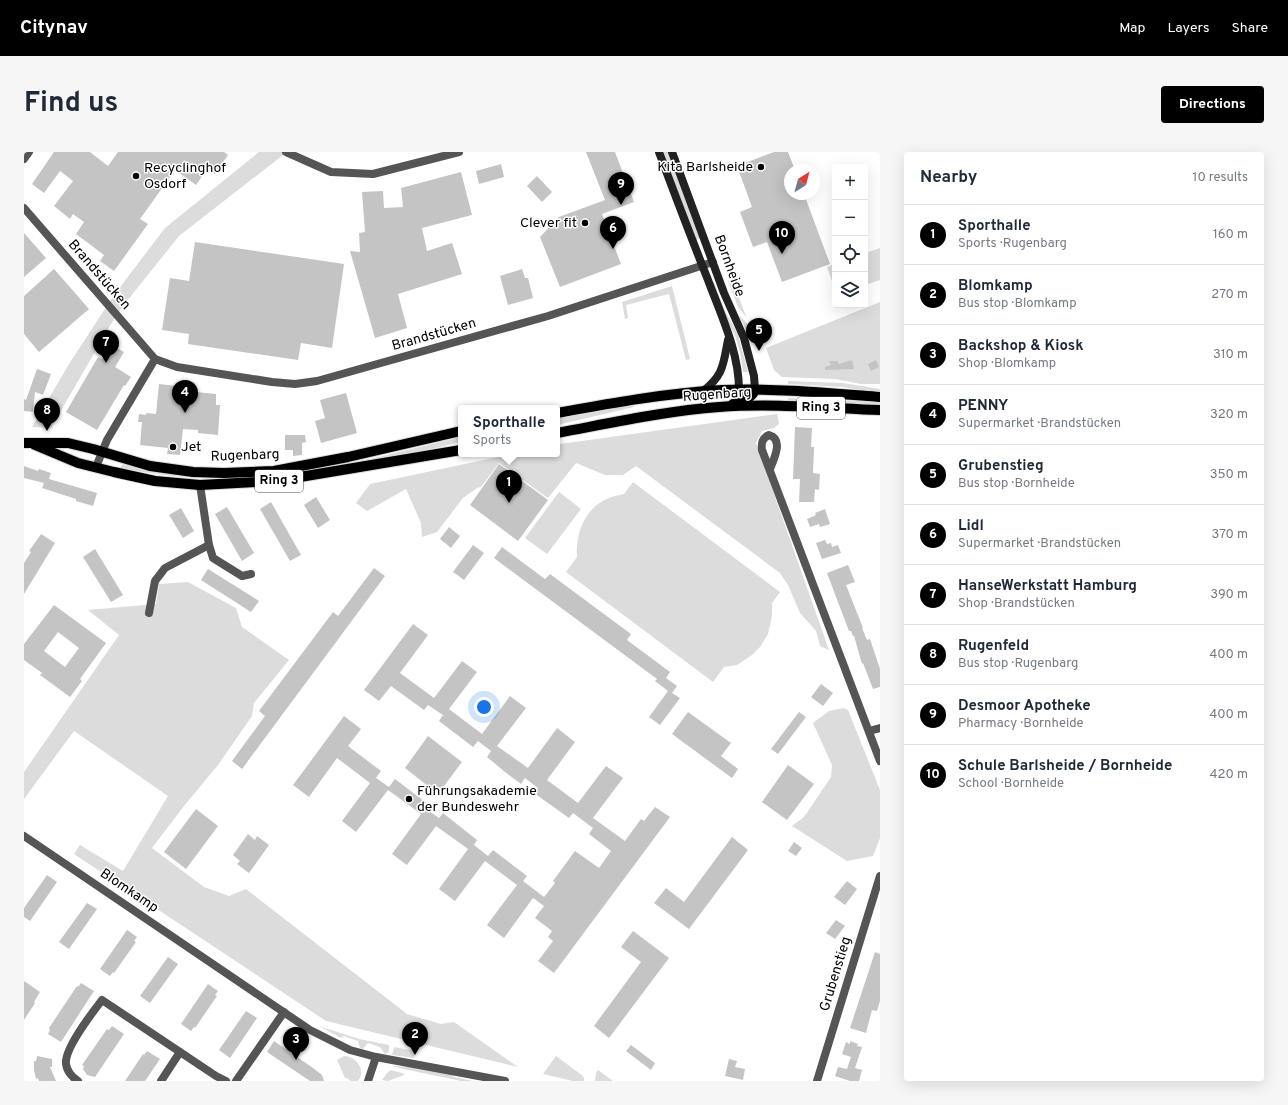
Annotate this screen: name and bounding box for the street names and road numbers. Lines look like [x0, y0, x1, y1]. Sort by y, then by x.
street label: Bornheide [710, 233, 748, 299]
street label: Brandstücken [64, 237, 134, 313]
street label: Brandstücken [390, 315, 478, 355]
street label: Rugenbarg [682, 384, 752, 406]
road number: Ring 3 [797, 397, 845, 419]
street label: Rugenbarg [210, 446, 280, 466]
road number: Ring 3 [255, 470, 303, 492]
street label: Blomkamp [96, 865, 162, 917]
street label: Grubenstieg [817, 935, 855, 1013]

